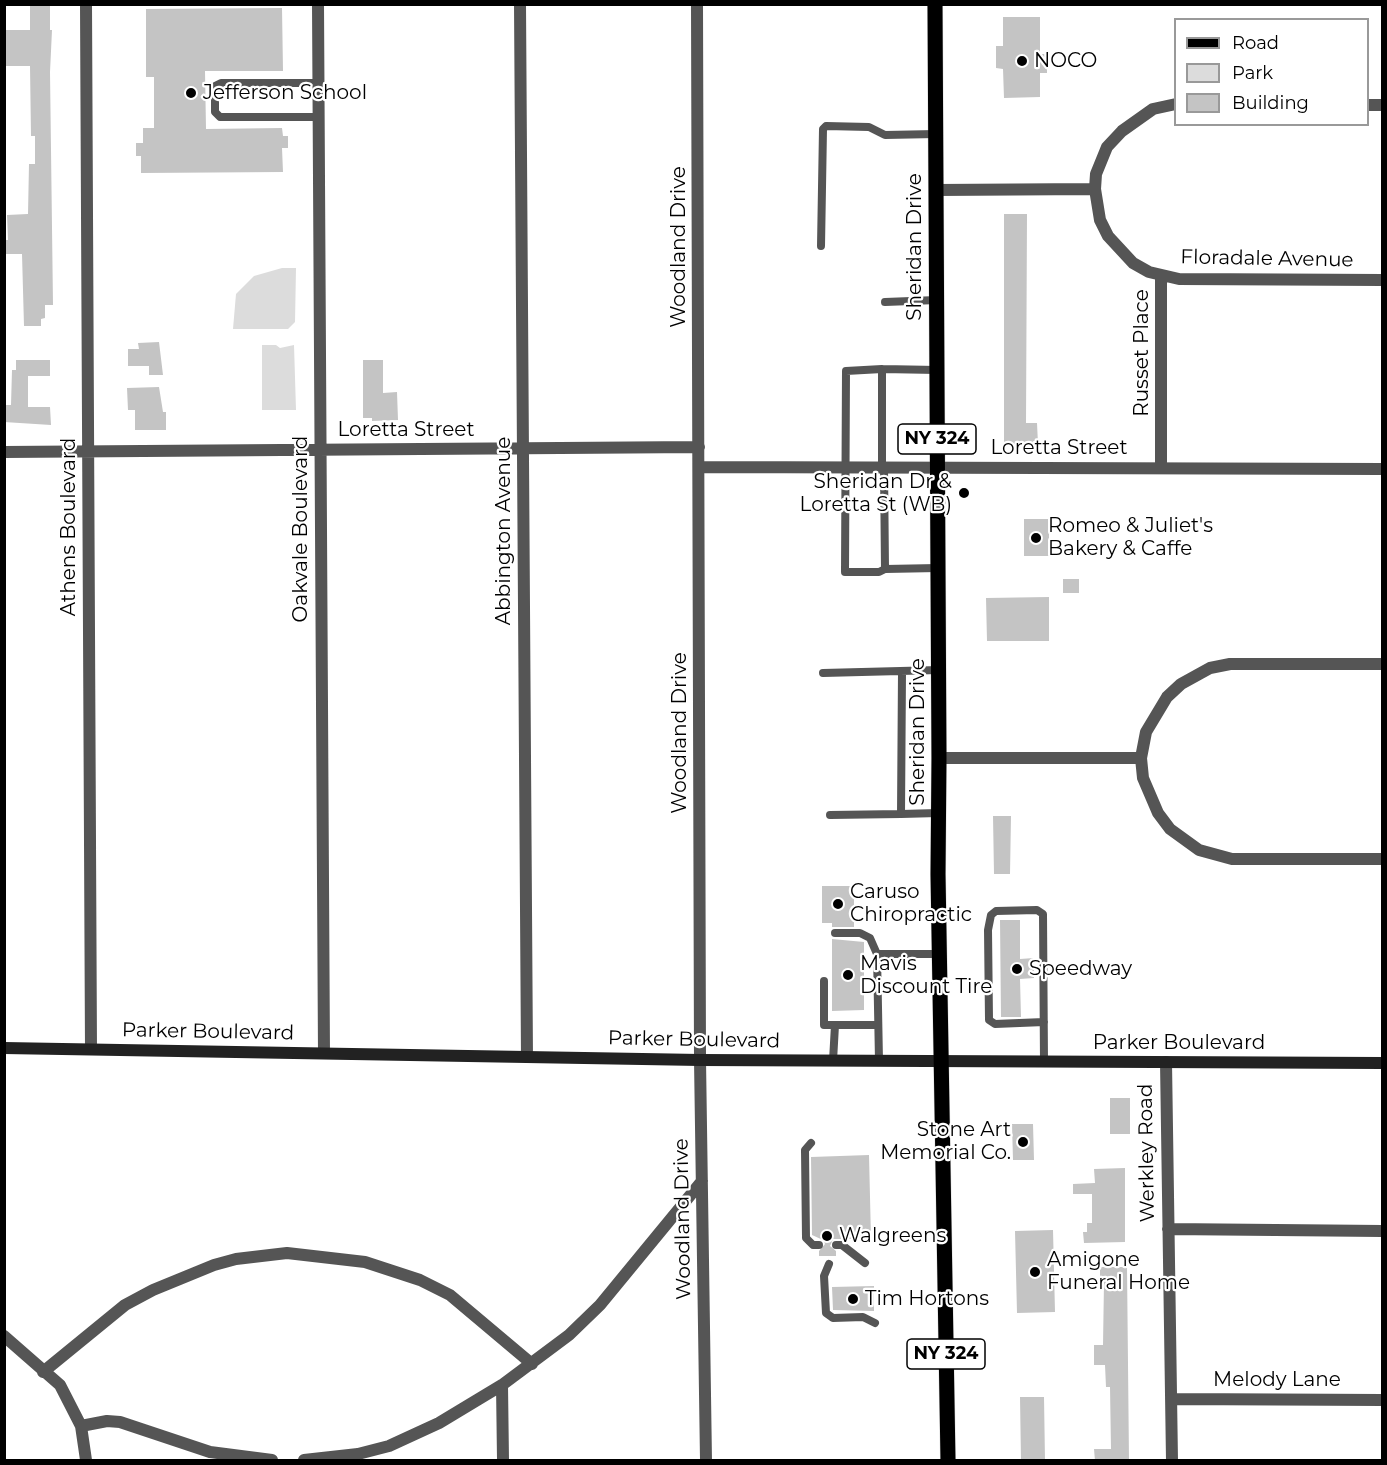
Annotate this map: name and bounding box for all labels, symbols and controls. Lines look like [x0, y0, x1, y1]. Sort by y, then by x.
legend [1174, 18, 1369, 126]
text: Road [1232, 32, 1279, 54]
place label: NOCO [1034, 49, 1097, 73]
marker: NOCO [1015, 54, 1029, 68]
text: Park [1232, 62, 1273, 84]
place label: Jefferson School [203, 81, 367, 105]
marker: Jefferson School [184, 86, 198, 100]
text: Building [1232, 92, 1309, 114]
street label: Woodland Drive [667, 166, 691, 328]
street label: Sheridan Drive [903, 173, 927, 321]
street label: Floradale Avenue [1180, 245, 1354, 273]
street label: Russet Place [1130, 289, 1154, 417]
street label: Loretta Street [337, 418, 475, 442]
road number: NY 324 [898, 424, 976, 454]
street label: Oakvale Boulevard [289, 436, 313, 622]
street label: Loretta Street [990, 436, 1128, 460]
street label: Abbington Avenue [492, 437, 516, 625]
street label: Athens Boulevard [57, 438, 81, 616]
place label: Sheridan Dr & Loretta St (WB) [800, 470, 952, 517]
marker: Sheridan Dr & Loretta St (WB) [957, 486, 971, 500]
place label: Romeo & Juliet's Bakery & Caffe [1048, 514, 1213, 561]
marker: Romeo & Juliet's Bakery & Caffe [1029, 531, 1043, 545]
street label: Woodland Drive [668, 652, 692, 814]
street label: Sheridan Drive [906, 658, 930, 806]
place label: Caruso Chiropractic [850, 880, 972, 927]
marker: Caruso Chiropractic [831, 897, 845, 911]
place label: Mavis Discount Tire [860, 952, 992, 999]
place label: Speedway [1029, 957, 1132, 981]
marker: Speedway [1010, 962, 1024, 976]
marker: Mavis Discount Tire [841, 968, 855, 982]
street label: Parker Boulevard [122, 1018, 294, 1046]
street label: Parker Boulevard [608, 1026, 780, 1054]
street label: Parker Boulevard [1093, 1031, 1265, 1055]
street label: Werkley Road [1134, 1083, 1160, 1223]
place label: Stone Art Memorial Co. [880, 1118, 1011, 1165]
marker: Stone Art Memorial Co. [1016, 1135, 1030, 1149]
street label: Woodland Drive [670, 1138, 696, 1300]
place label: Walgreens [839, 1224, 946, 1248]
marker: Walgreens [820, 1229, 834, 1243]
place label: Amigone Funeral Home [1047, 1248, 1190, 1295]
marker: Amigone Funeral Home [1028, 1265, 1042, 1279]
place label: Tim Hortons [865, 1287, 989, 1311]
marker: Tim Hortons [846, 1292, 860, 1306]
road number: NY 324 [907, 1339, 985, 1369]
street label: Melody Lane [1213, 1368, 1341, 1392]

